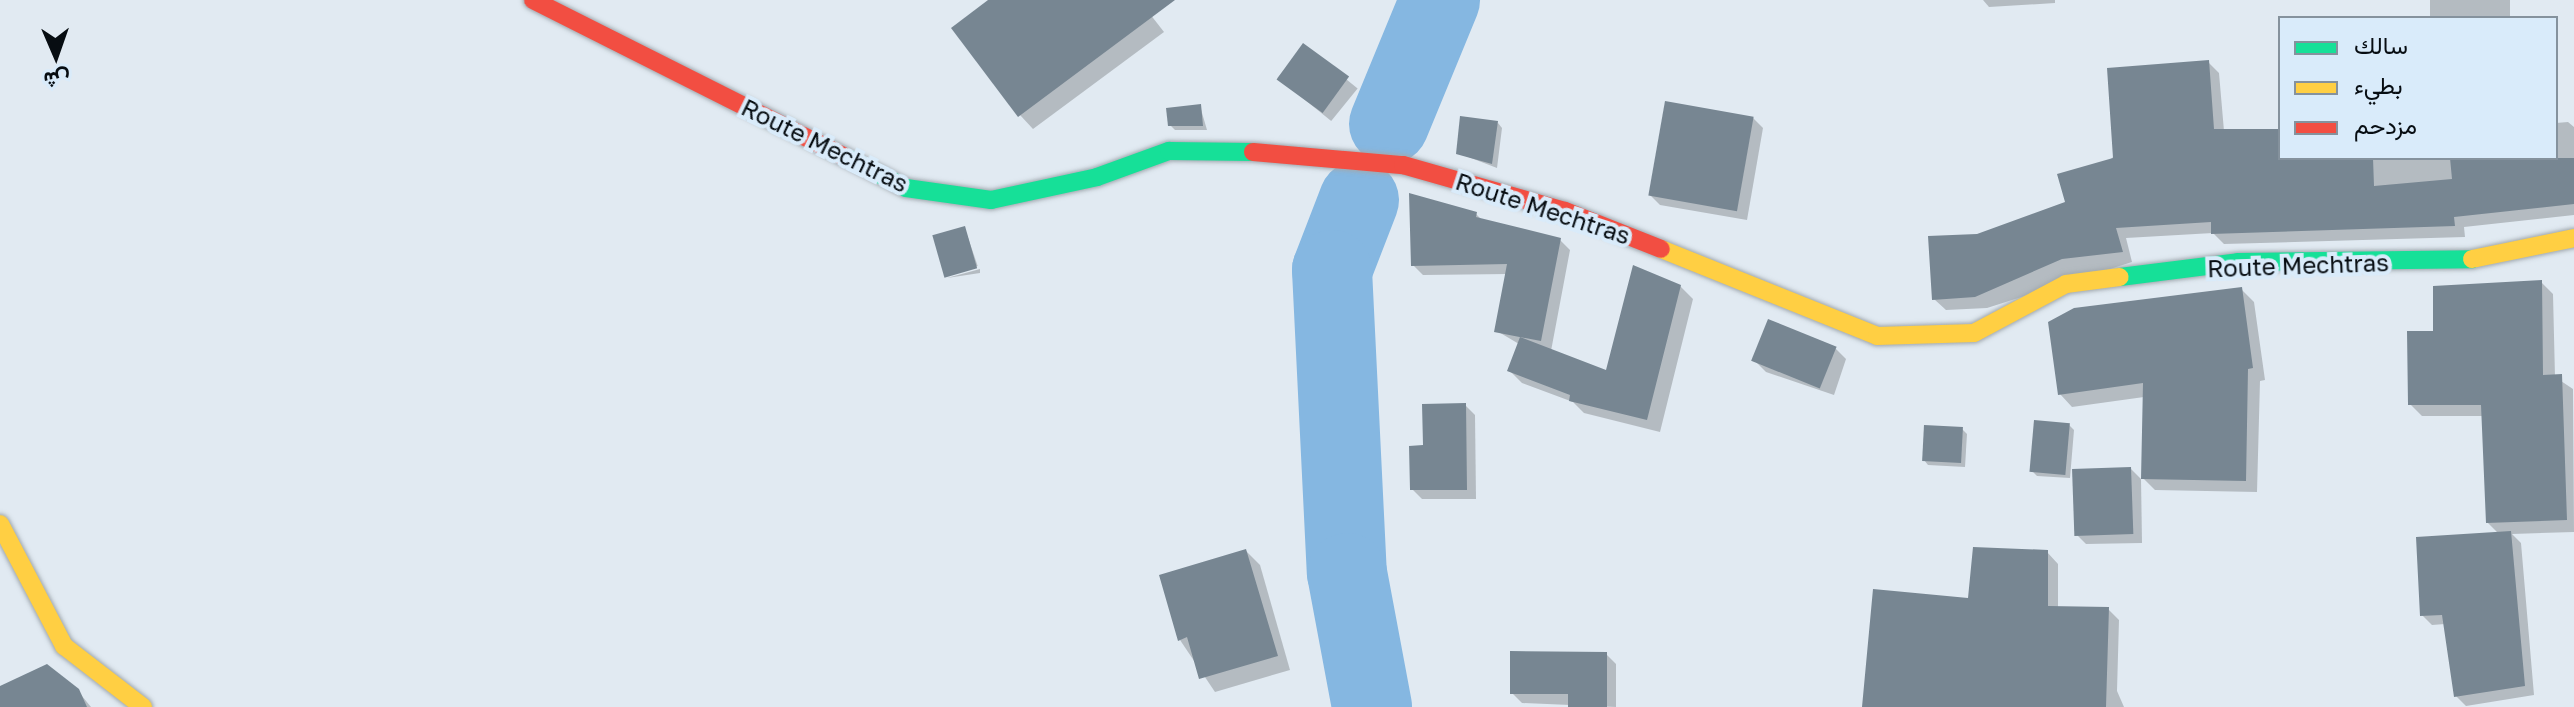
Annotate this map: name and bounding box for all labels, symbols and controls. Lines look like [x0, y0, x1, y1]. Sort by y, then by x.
north arrow [16, 16, 96, 96]
legend [2278, 16, 2558, 160]
text: سالك [2354, 30, 2408, 59]
text: ش [43, 67, 71, 94]
text: بطيء [2354, 70, 2403, 99]
street label: Route Mechtras [737, 92, 913, 198]
text: مزدحم [2354, 110, 2417, 139]
street label: Route Mechtras [1452, 166, 1634, 250]
street label: Route Mechtras [2207, 247, 2389, 283]

